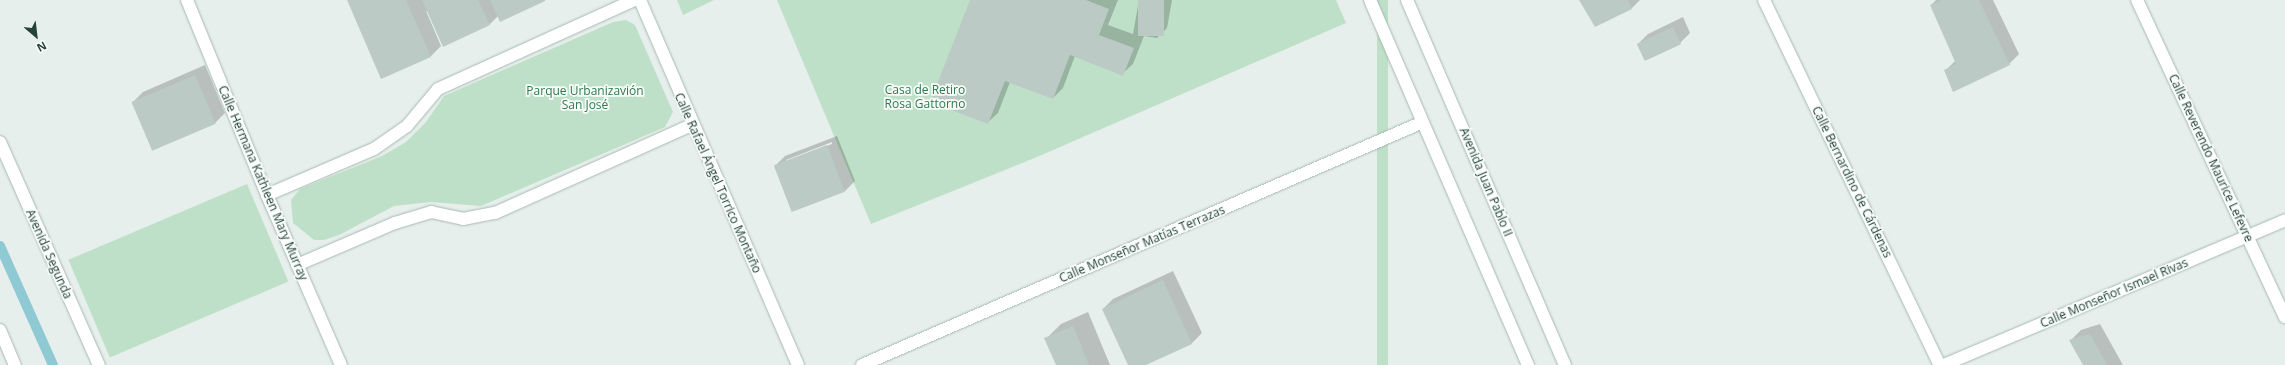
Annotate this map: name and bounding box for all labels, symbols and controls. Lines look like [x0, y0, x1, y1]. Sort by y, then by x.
north arrow [16, 16, 56, 56]
text: N [34, 38, 49, 56]
street label: Calle Reverendo Maurice Lefevre [2166, 72, 2256, 244]
street label: Calle Hermana Kathleen Mary Murray [215, 83, 311, 283]
park label: Casa de Retiro Rosa Gattorno [885, 83, 965, 111]
park label: Parque Urbanizavión San José [526, 84, 644, 112]
street label: Calle Rafael Ángel Torrico Montaño [672, 91, 764, 275]
street label: Calle Bernardino de Cárdenas [1809, 104, 1895, 260]
street label: Avenida Juan Pablo II [1457, 125, 1515, 239]
street label: Calle Monseñor Matías Terrazas [1057, 202, 1227, 286]
street label: Avenida Segunda [23, 207, 75, 301]
street label: Calle Monseñor Ismael Rivas [2038, 255, 2190, 331]

